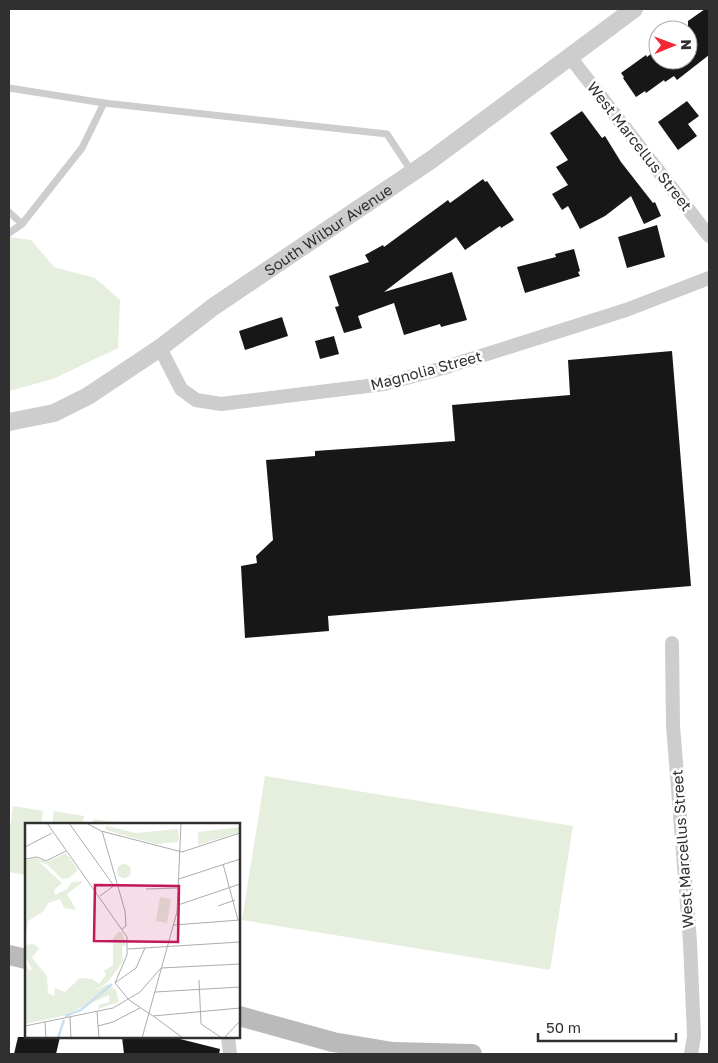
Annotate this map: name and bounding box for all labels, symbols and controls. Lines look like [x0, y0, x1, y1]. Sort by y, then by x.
north arrow [648, 20, 698, 70]
text: N [678, 39, 695, 50]
street label: West Marcellus Street [584, 78, 696, 214]
street label: South Wilbur Avenue [260, 180, 396, 279]
street label: Magnolia Street [368, 347, 484, 393]
street label: West Marcellus Street [667, 769, 697, 929]
inset map [25, 823, 240, 1038]
scale bar [538, 1010, 676, 1042]
text: 50 m [546, 1018, 581, 1036]

